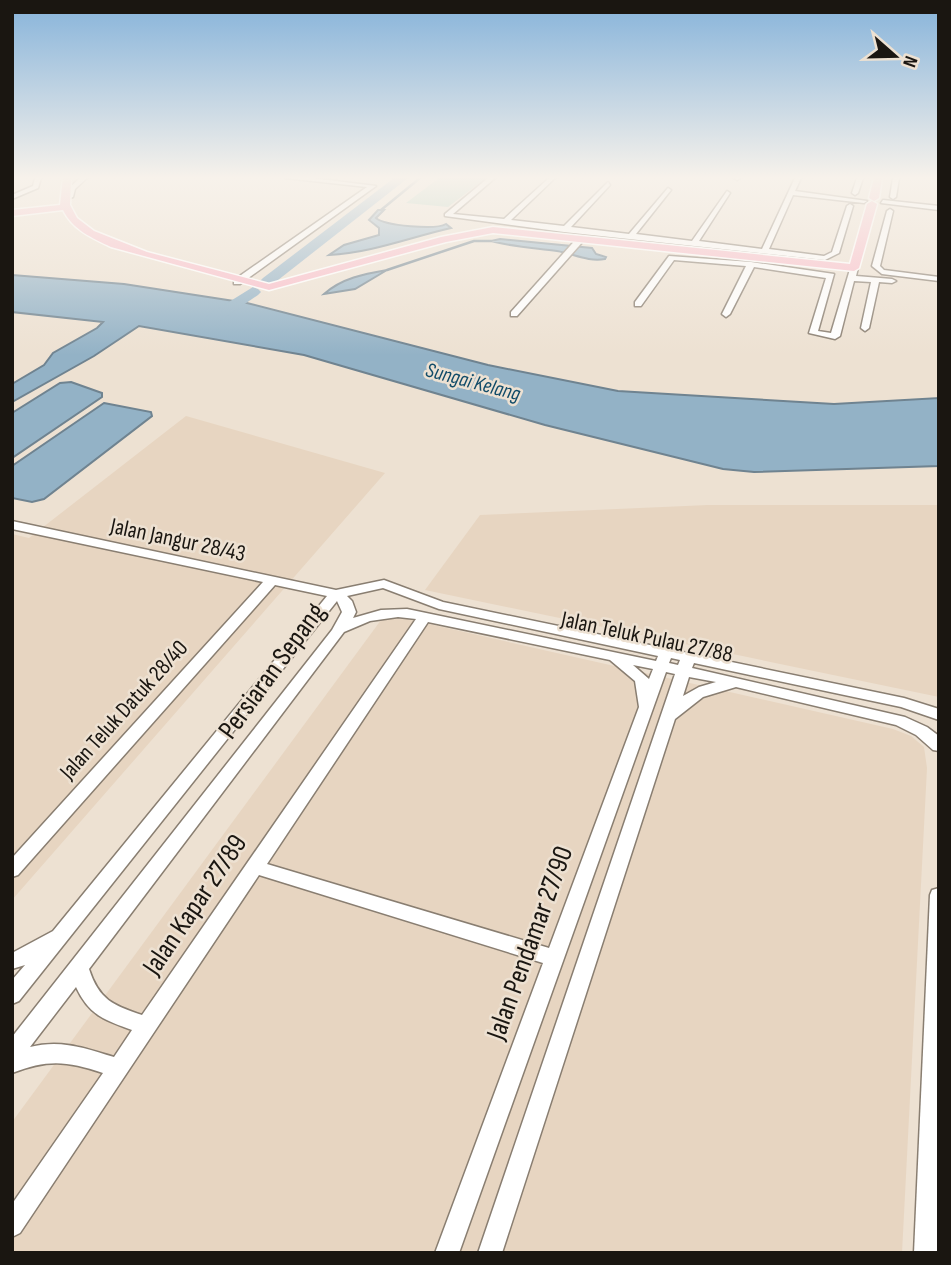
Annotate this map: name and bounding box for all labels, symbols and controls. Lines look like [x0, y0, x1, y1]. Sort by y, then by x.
north arrow [860, 21, 930, 91]
text: N [897, 53, 922, 70]
water label: Sungai Kelang [423, 357, 524, 407]
street label: Jalan Jangur 28/43 [107, 512, 248, 568]
street label: Persiaran Sepang [212, 596, 332, 746]
street label: Jalan Teluk Pulau 27/88 [558, 605, 735, 669]
street label: Jalan Teluk Datuk 28/40 [53, 634, 194, 786]
street label: Jalan Kapar 27/89 [135, 828, 254, 982]
street label: Jalan Pendamar 27/90 [479, 842, 580, 1045]

